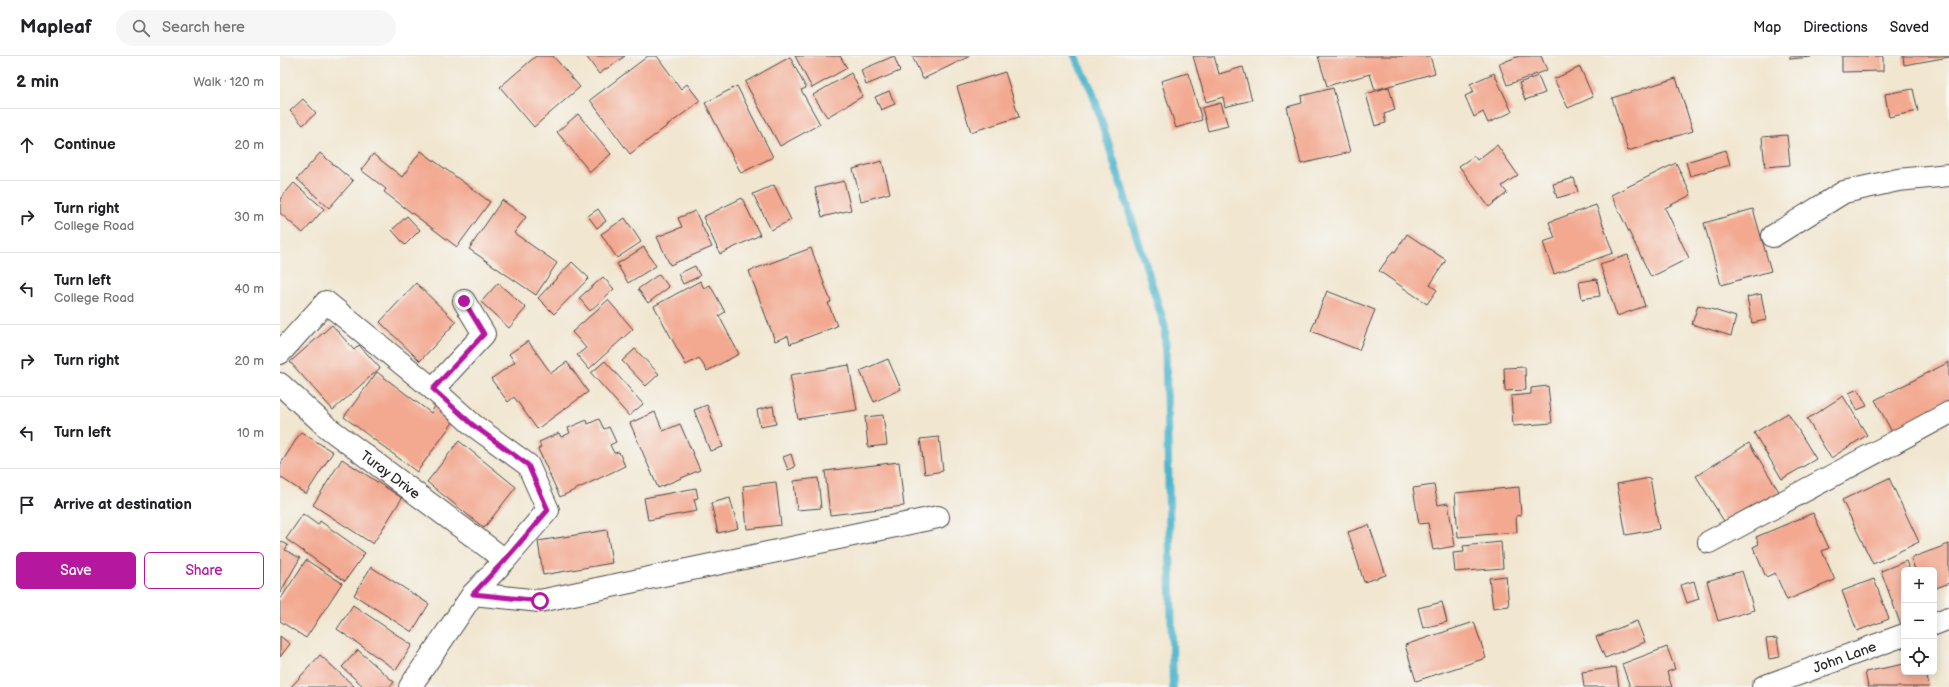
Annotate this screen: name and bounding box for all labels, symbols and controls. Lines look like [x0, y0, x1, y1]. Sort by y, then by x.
search box [116, 10, 396, 46]
text: Mapleaf [20, 16, 92, 39]
icon: search [130, 17, 152, 39]
text: Search here [162, 18, 245, 37]
text: Map [1753, 19, 1781, 36]
text: Directions [1803, 19, 1868, 36]
text: Saved [1890, 19, 1929, 36]
text: 2 min [16, 72, 59, 92]
text: Walk · 120 m [193, 74, 264, 90]
icon: ahead [16, 134, 38, 156]
text: Continue [54, 135, 116, 154]
text: 20 m [234, 137, 264, 153]
text: Turn right [54, 199, 119, 218]
icon: right [16, 206, 38, 228]
text: 30 m [234, 209, 264, 225]
text: College Road [54, 218, 134, 234]
text: Turn left [54, 271, 111, 290]
icon: left [16, 278, 38, 300]
text: 40 m [234, 281, 264, 297]
text: College Road [54, 290, 134, 306]
route end [455, 292, 473, 310]
icon: right [16, 350, 38, 372]
text: Turn right [54, 351, 119, 370]
text: 20 m [234, 353, 264, 369]
icon: left [16, 422, 38, 444]
text: Turn left [54, 423, 111, 442]
text: 10 m [237, 425, 264, 441]
street label: Turay Drive [357, 447, 423, 503]
icon: arrive [16, 494, 38, 516]
text: Arrive at destination [54, 495, 192, 514]
button: Save [16, 552, 136, 589]
button: Share [144, 552, 264, 589]
map controls [1901, 567, 1937, 675]
button: + [1901, 567, 1937, 603]
route start [531, 592, 549, 610]
button: − [1901, 603, 1937, 639]
street label: John Lane [1811, 638, 1879, 677]
button: locate [1901, 639, 1937, 675]

